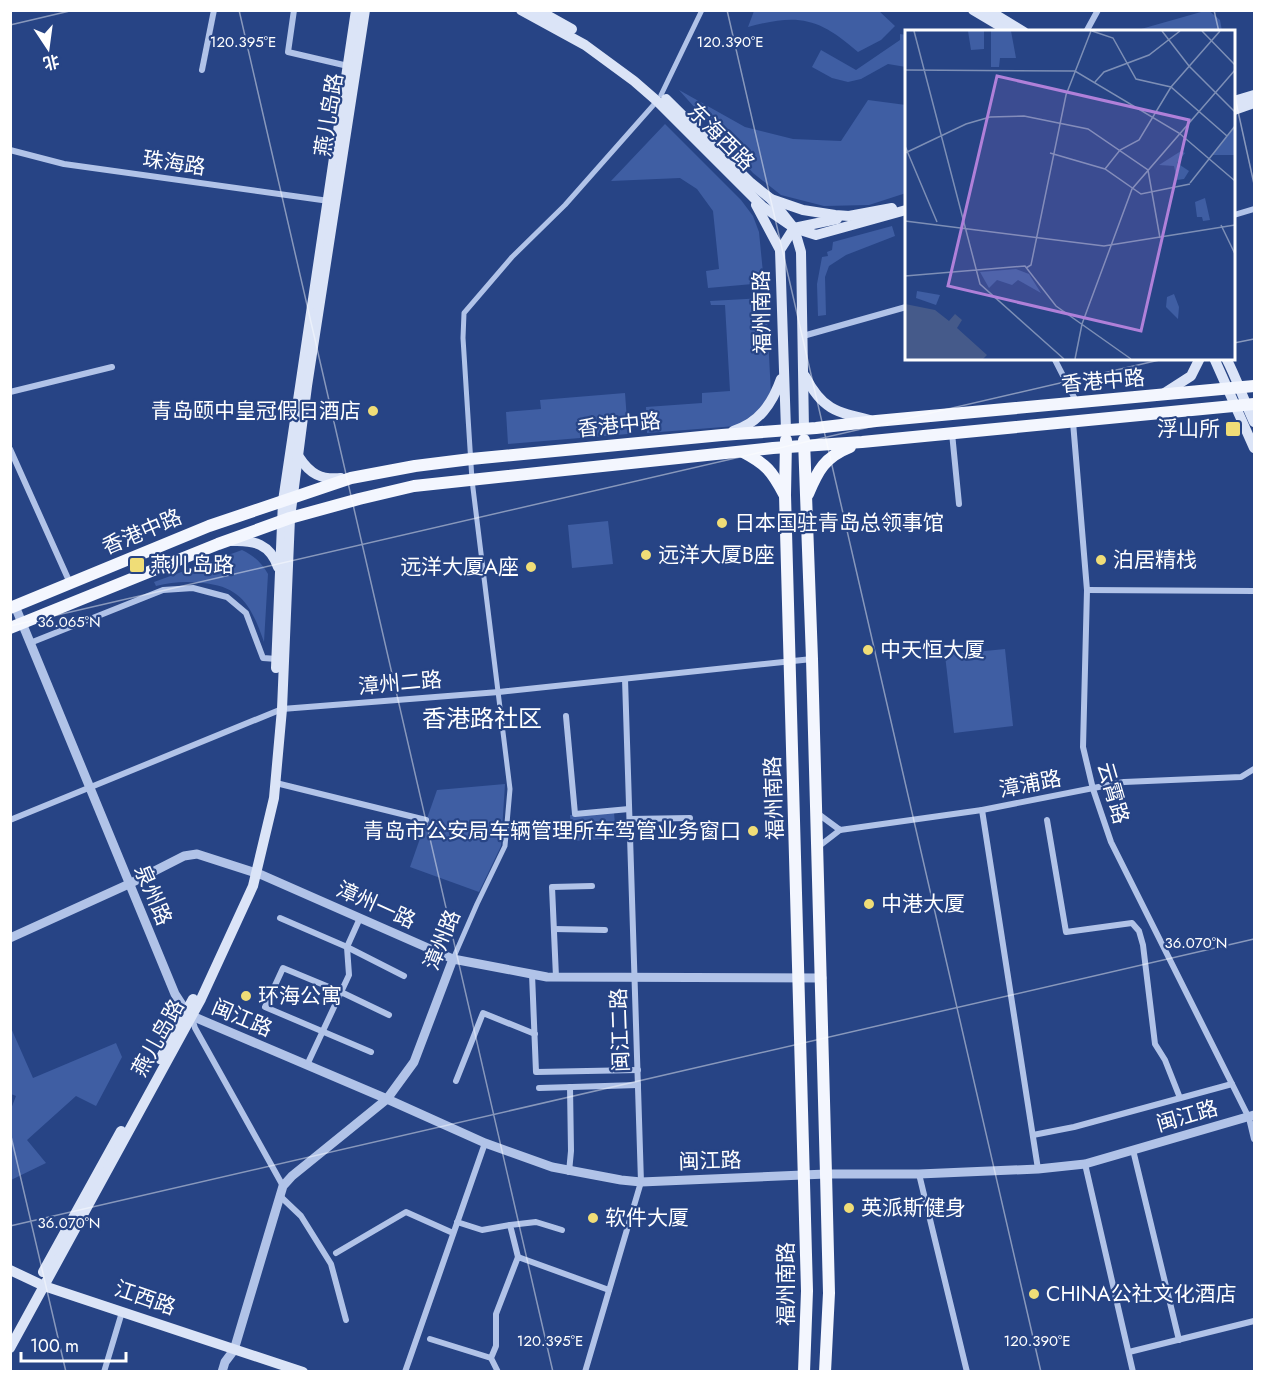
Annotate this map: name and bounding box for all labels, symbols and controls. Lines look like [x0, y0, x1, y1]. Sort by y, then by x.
north arrow [18, 18, 78, 78]
inset map [905, 30, 1235, 360]
text: 120.395°E [210, 31, 276, 53]
text: 120.390°E [696, 31, 764, 53]
text: 北 [41, 49, 62, 75]
street label: 燕儿岛路 [308, 71, 350, 159]
street label: 东海西路 [681, 97, 761, 177]
street label: 珠海路 [141, 144, 207, 182]
street label: 福州南路 [746, 270, 778, 354]
street label: 香港中路 [1060, 362, 1146, 400]
place label: 青岛颐中皇冠假日酒店 [151, 396, 361, 426]
marker: 青岛颐中皇冠假日酒店 [366, 404, 380, 418]
street label: 香港中路 [576, 406, 662, 444]
place label: 浮山所 [1157, 414, 1220, 444]
marker: 浮山所 [1224, 420, 1242, 438]
street label: 香港中路 [97, 502, 187, 562]
place label: 日本国驻青岛总领事馆 [734, 508, 944, 538]
marker: 日本国驻青岛总领事馆 [715, 516, 729, 530]
place label: 远洋大厦B座 [658, 540, 775, 570]
place label: 泊居精栈 [1113, 545, 1197, 575]
marker: 远洋大厦B座 [639, 548, 653, 562]
place label: 燕儿岛路 [150, 550, 234, 580]
place label: 远洋大厦A座 [400, 552, 519, 582]
marker: 泊居精栈 [1094, 553, 1108, 567]
marker: 燕儿岛路 [128, 556, 146, 574]
marker: 远洋大厦A座 [524, 560, 538, 574]
text: 36.065°N [37, 611, 101, 633]
place label: 中天恒大厦 [880, 635, 985, 665]
marker: 中天恒大厦 [861, 643, 875, 657]
street label: 漳州二路 [357, 664, 443, 702]
district label: 香港路社区 [422, 701, 542, 736]
street label: 福州南路 [758, 756, 790, 840]
street label: 云霄路 [1090, 759, 1136, 827]
street label: 漳浦路 [996, 763, 1064, 805]
place label: 青岛市公安局车辆管理所车驾管业务窗口 [363, 816, 741, 846]
marker: 青岛市公安局车辆管理所车驾管业务窗口 [746, 824, 760, 838]
street label: 泉州路 [127, 860, 179, 930]
street label: 漳州一路 [332, 874, 420, 936]
place label: 中港大厦 [881, 889, 965, 919]
marker: 中港大厦 [862, 897, 876, 911]
street label: 漳州路 [416, 905, 468, 975]
text: 36.070°N [1164, 932, 1228, 954]
place label: 环海公寓 [258, 981, 342, 1011]
street label: 闽江二路 [604, 988, 636, 1072]
marker: 环海公寓 [239, 989, 253, 1003]
street label: 闽江路 [207, 992, 277, 1044]
street label: 燕儿岛路 [125, 994, 191, 1082]
street label: 闽江路 [1153, 1093, 1221, 1139]
street label: 闽江路 [678, 1145, 742, 1177]
place label: 英派斯健身 [861, 1193, 966, 1223]
marker: 英派斯健身 [842, 1201, 856, 1215]
place label: 软件大厦 [605, 1203, 689, 1233]
marker: 软件大厦 [586, 1211, 600, 1225]
text: 36.070°N [37, 1212, 101, 1234]
street label: 福州南路 [771, 1242, 801, 1326]
street label: 江西路 [110, 1274, 180, 1322]
place label: CHINA公社文化酒店 [1046, 1279, 1237, 1309]
marker: CHINA公社文化酒店 [1027, 1287, 1041, 1301]
scale bar [21, 1325, 126, 1363]
text: 120.395°E [517, 1330, 583, 1352]
text: 120.390°E [1003, 1330, 1071, 1352]
text: 100 m [30, 1333, 79, 1359]

